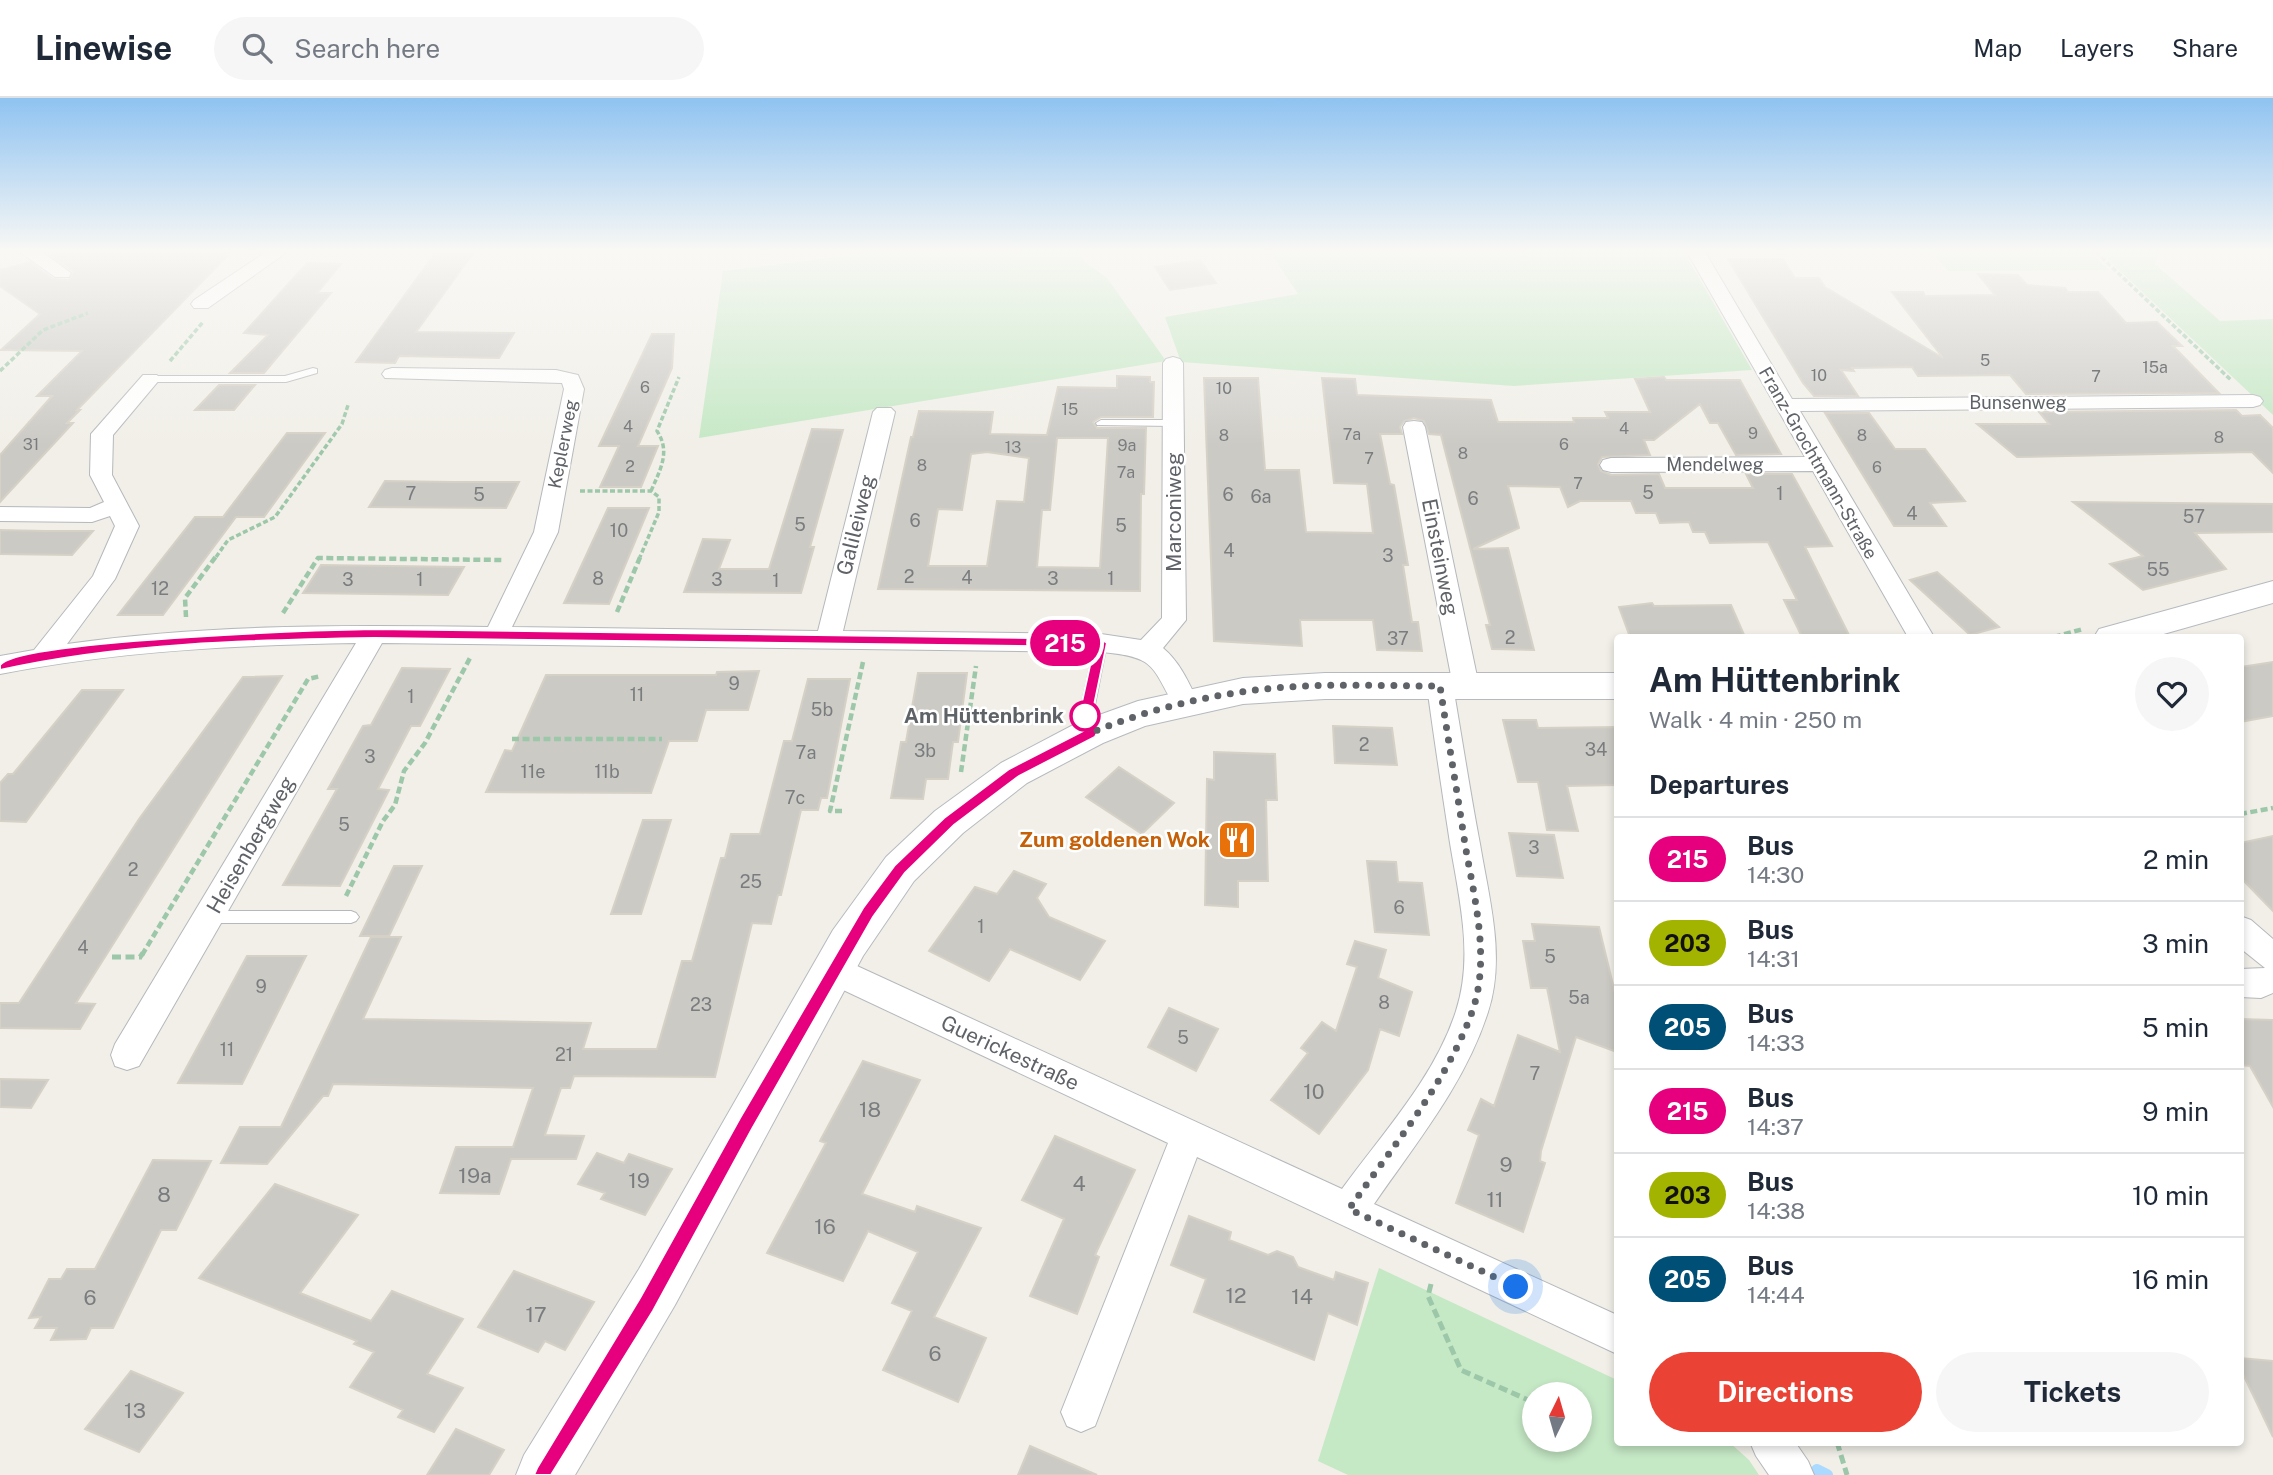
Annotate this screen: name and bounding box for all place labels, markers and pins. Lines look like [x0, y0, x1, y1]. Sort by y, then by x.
marker: Am Hüttenbrink [1070, 701, 1100, 731]
place label: Am Hüttenbrink [904, 703, 1064, 728]
restaurant icon: Zum goldenen Wok [1216, 819, 1258, 861]
place label: Zum goldenen Wok [1019, 827, 1210, 852]

